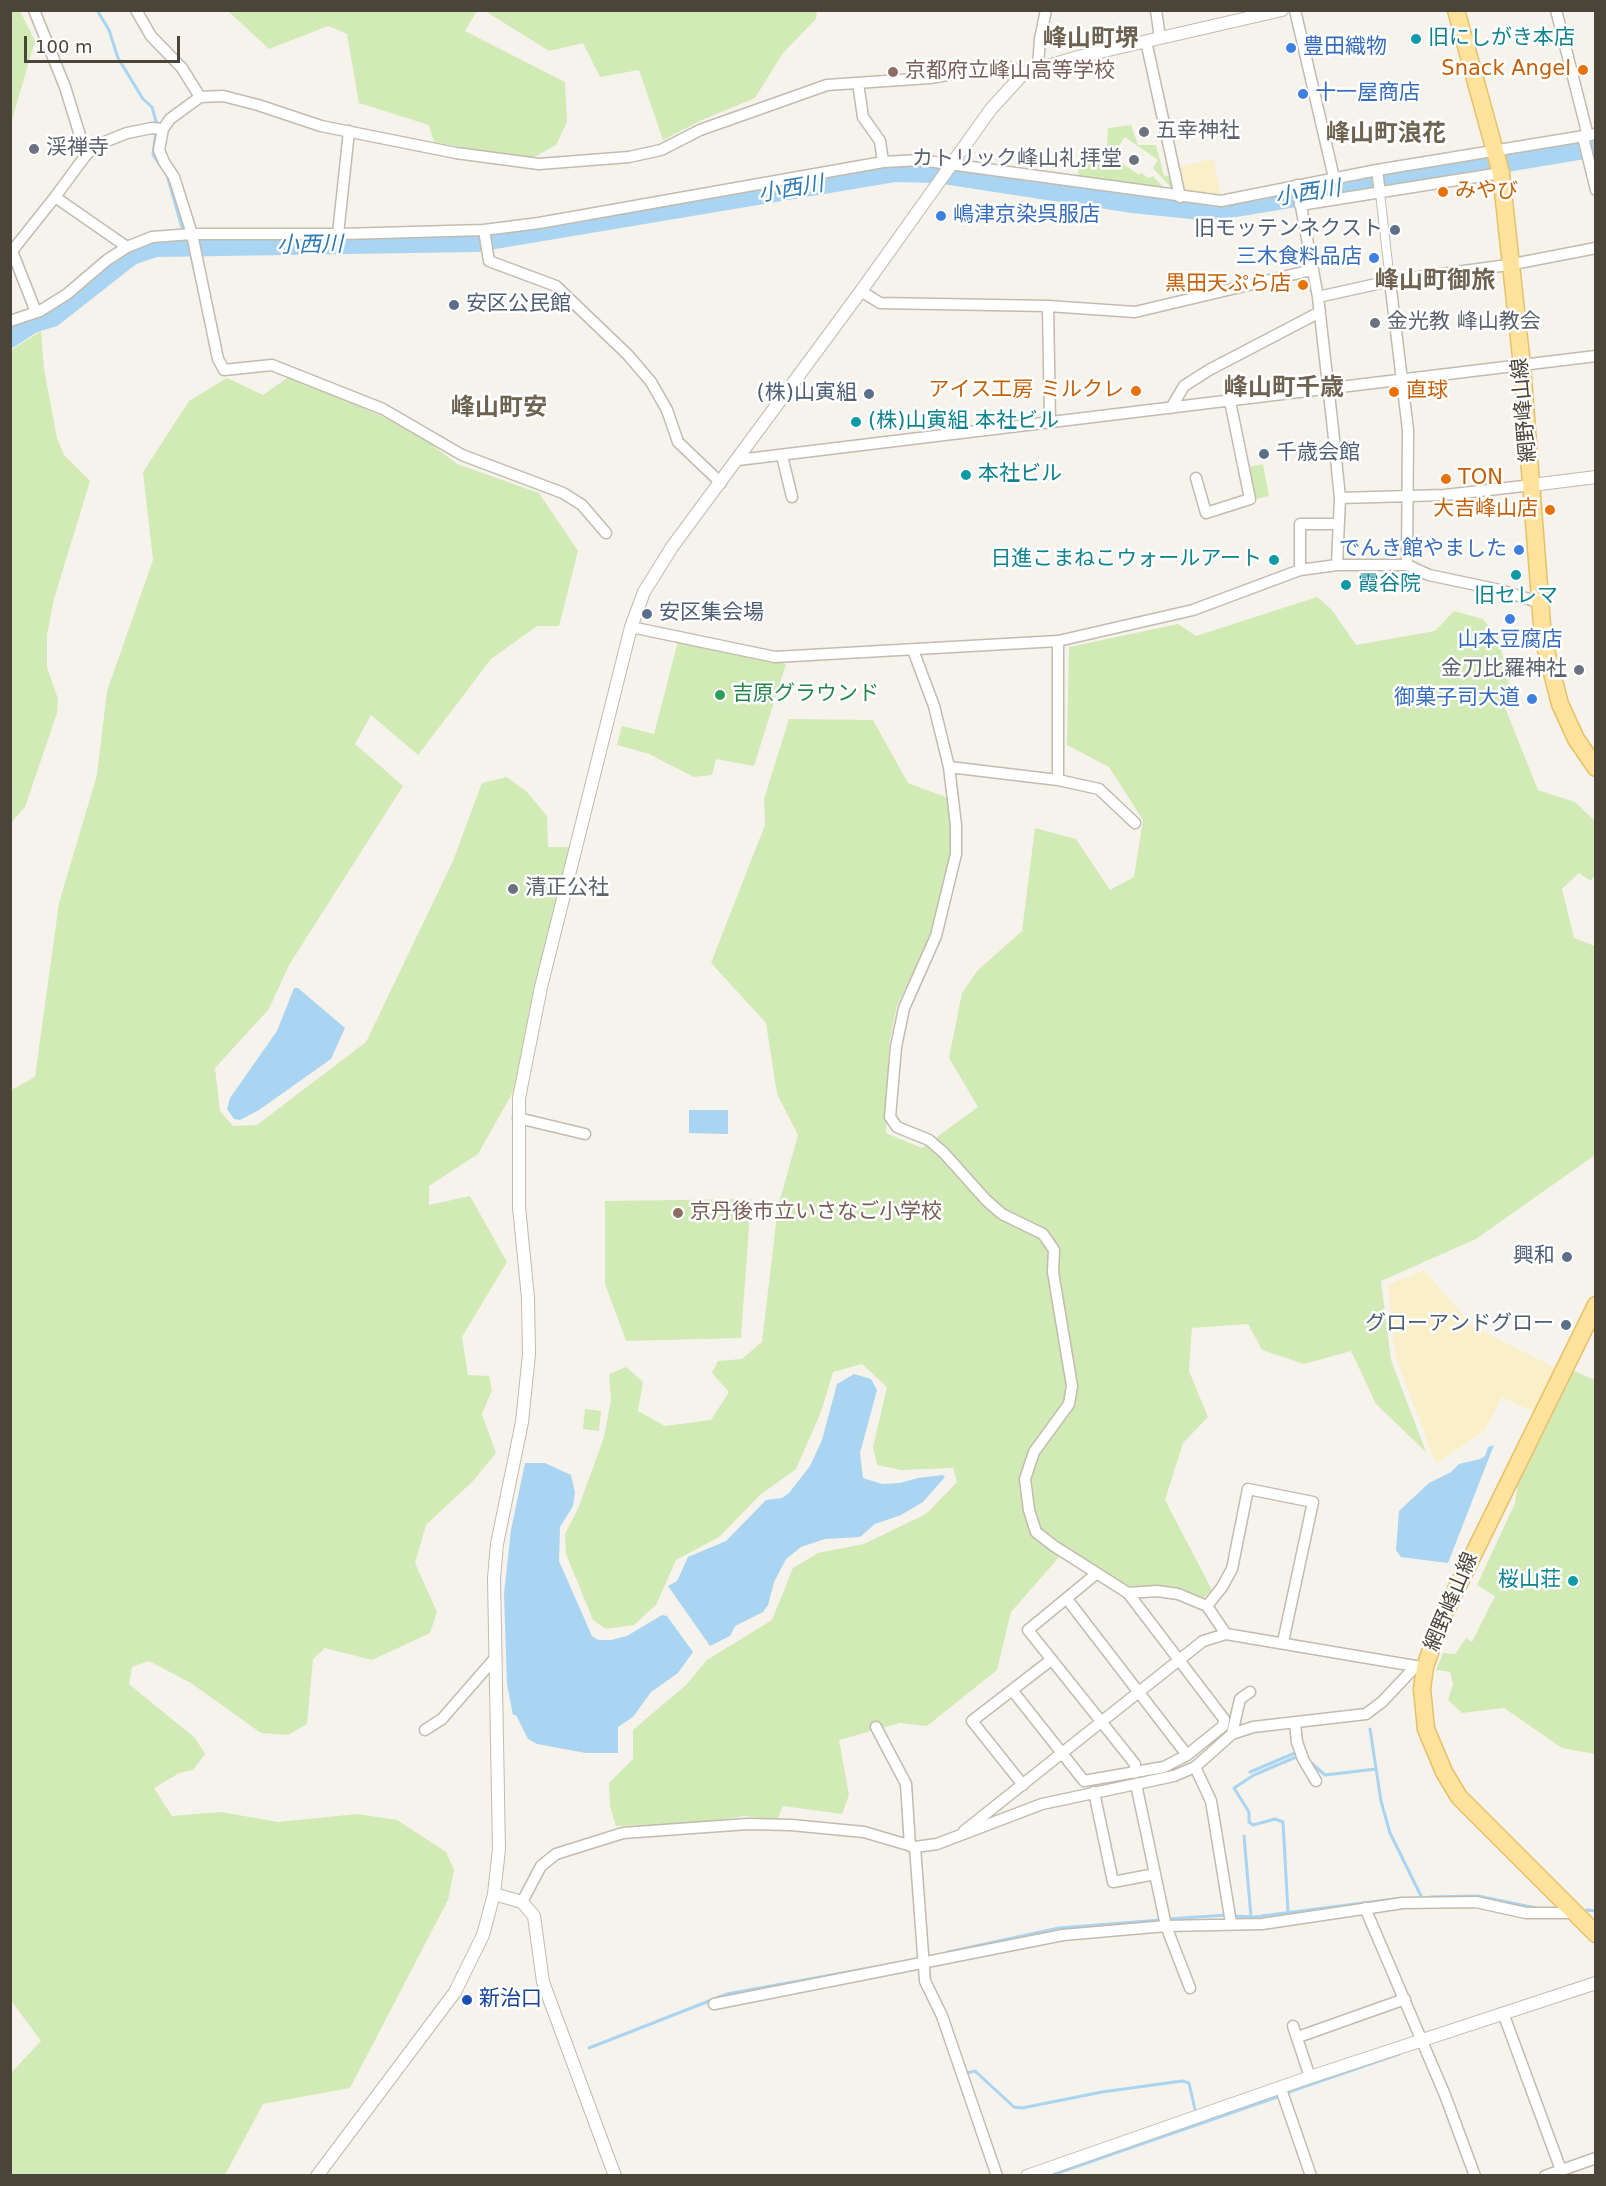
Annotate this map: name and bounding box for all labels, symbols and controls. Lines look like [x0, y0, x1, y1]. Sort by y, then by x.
scale bar [27, 24, 183, 62]
district label: 峰山町堺 [1043, 26, 1139, 54]
place label: 旧にしがき本店 [1428, 26, 1575, 52]
marker: 旧にしがき本店 [1409, 32, 1423, 46]
place label: 豊田織物 [1303, 35, 1387, 61]
text: 100 m [35, 36, 93, 57]
marker: 豊田織物 [1284, 41, 1298, 55]
place label: Snack Angel [1441, 57, 1571, 83]
place label: 京都府立峰山高等学校 [905, 59, 1115, 85]
marker: Snack Angel [1576, 63, 1590, 77]
marker: 京都府立峰山高等学校 [886, 65, 900, 79]
place label: 十一屋商店 [1315, 81, 1420, 107]
marker: 十一屋商店 [1296, 87, 1310, 101]
place label: 五幸神社 [1156, 119, 1240, 145]
district label: 峰山町浪花 [1326, 121, 1446, 149]
marker: 五幸神社 [1137, 125, 1151, 139]
place label: 渓禅寺 [46, 136, 109, 162]
marker: 渓禅寺 [27, 142, 41, 156]
place label: カトリック峰山礼拝堂 [912, 147, 1122, 173]
marker: カトリック峰山礼拝堂 [1127, 153, 1141, 167]
water label: 小西川 [756, 171, 826, 209]
water label: 小西川 [1273, 176, 1343, 212]
place label: みやび [1455, 179, 1518, 205]
marker: みやび [1436, 185, 1450, 199]
place label: 嶋津京染呉服店 [953, 203, 1100, 229]
marker: 嶋津京染呉服店 [934, 209, 948, 223]
place label: 旧モッテンネクスト [1194, 217, 1383, 243]
marker: 旧モッテンネクスト [1388, 223, 1402, 237]
water label: 小西川 [277, 232, 343, 260]
place label: 三木食料品店 [1236, 245, 1362, 271]
marker: 三木食料品店 [1367, 251, 1381, 265]
district label: 峰山町御旅 [1375, 268, 1495, 296]
place label: 黒田天ぷら店 [1165, 272, 1291, 298]
marker: 黒田天ぷら店 [1296, 278, 1310, 292]
place label: 安区公民館 [466, 292, 571, 318]
marker: 安区公民館 [447, 298, 461, 312]
place label: 金光教 峰山教会 [1387, 310, 1541, 336]
marker: 金光教 峰山教会 [1368, 316, 1382, 330]
street label: 網野峰山線 [1508, 357, 1542, 463]
district label: 峰山町千歳 [1224, 375, 1344, 403]
place label: アイス工房 ミルクレ [928, 378, 1124, 404]
place label: 直球 [1406, 379, 1448, 405]
place label: (株)山寅組 [757, 381, 857, 407]
marker: アイス工房 ミルクレ [1129, 384, 1143, 398]
marker: 直球 [1387, 385, 1401, 399]
marker: (株)山寅組 [862, 387, 876, 401]
district label: 峰山町安 [451, 395, 547, 423]
place label: (株)山寅組 本社ビル [868, 409, 1059, 435]
marker: (株)山寅組 本社ビル [849, 415, 863, 429]
place label: 千歳会館 [1276, 441, 1360, 467]
marker: 千歳会館 [1257, 447, 1271, 461]
place label: 本社ビル [978, 462, 1062, 488]
place label: TON [1458, 466, 1503, 492]
marker: 本社ビル [959, 468, 973, 482]
marker: TON [1439, 472, 1453, 486]
place label: 大吉峰山店 [1433, 497, 1538, 523]
marker: 大吉峰山店 [1543, 503, 1557, 517]
place label: でんき館やました [1339, 537, 1507, 563]
marker: でんき館やました [1512, 543, 1526, 557]
place label: 日進こまねこウォールアート [990, 547, 1262, 573]
marker: 日進こまねこウォールアート [1267, 553, 1281, 567]
marker: 旧セレマ [1509, 568, 1523, 582]
place label: 霞谷院 [1358, 572, 1421, 598]
marker: 霞谷院 [1339, 578, 1353, 592]
place label: 旧セレマ [1474, 584, 1558, 610]
place label: 安区集会場 [659, 601, 764, 627]
marker: 安区集会場 [640, 607, 654, 621]
marker: 山本豆腐店 [1503, 612, 1517, 626]
place label: 山本豆腐店 [1458, 628, 1562, 654]
place label: 金刀比羅神社 [1441, 657, 1567, 683]
marker: 金刀比羅神社 [1572, 663, 1586, 677]
place label: 吉原グラウンド [732, 682, 879, 708]
place label: 御菓子司大道 [1394, 686, 1520, 712]
marker: 吉原グラウンド [713, 688, 727, 702]
marker: 御菓子司大道 [1525, 692, 1539, 706]
place label: 清正公社 [525, 876, 609, 902]
marker: 清正公社 [506, 882, 520, 896]
place label: 京丹後市立いさなご小学校 [690, 1200, 942, 1226]
marker: 京丹後市立いさなご小学校 [671, 1206, 685, 1220]
place label: 興和 [1513, 1244, 1555, 1270]
marker: 興和 [1560, 1250, 1574, 1264]
place label: グローアンドグロー [1365, 1312, 1554, 1338]
marker: グローアンドグロー [1559, 1318, 1573, 1332]
street label: 網野峰山線 [1420, 1549, 1484, 1655]
place label: 桜山荘 [1498, 1568, 1561, 1594]
marker: 桜山荘 [1566, 1574, 1580, 1588]
place label: 新治口 [479, 1987, 542, 2013]
marker: 新治口 [460, 1993, 474, 2007]

